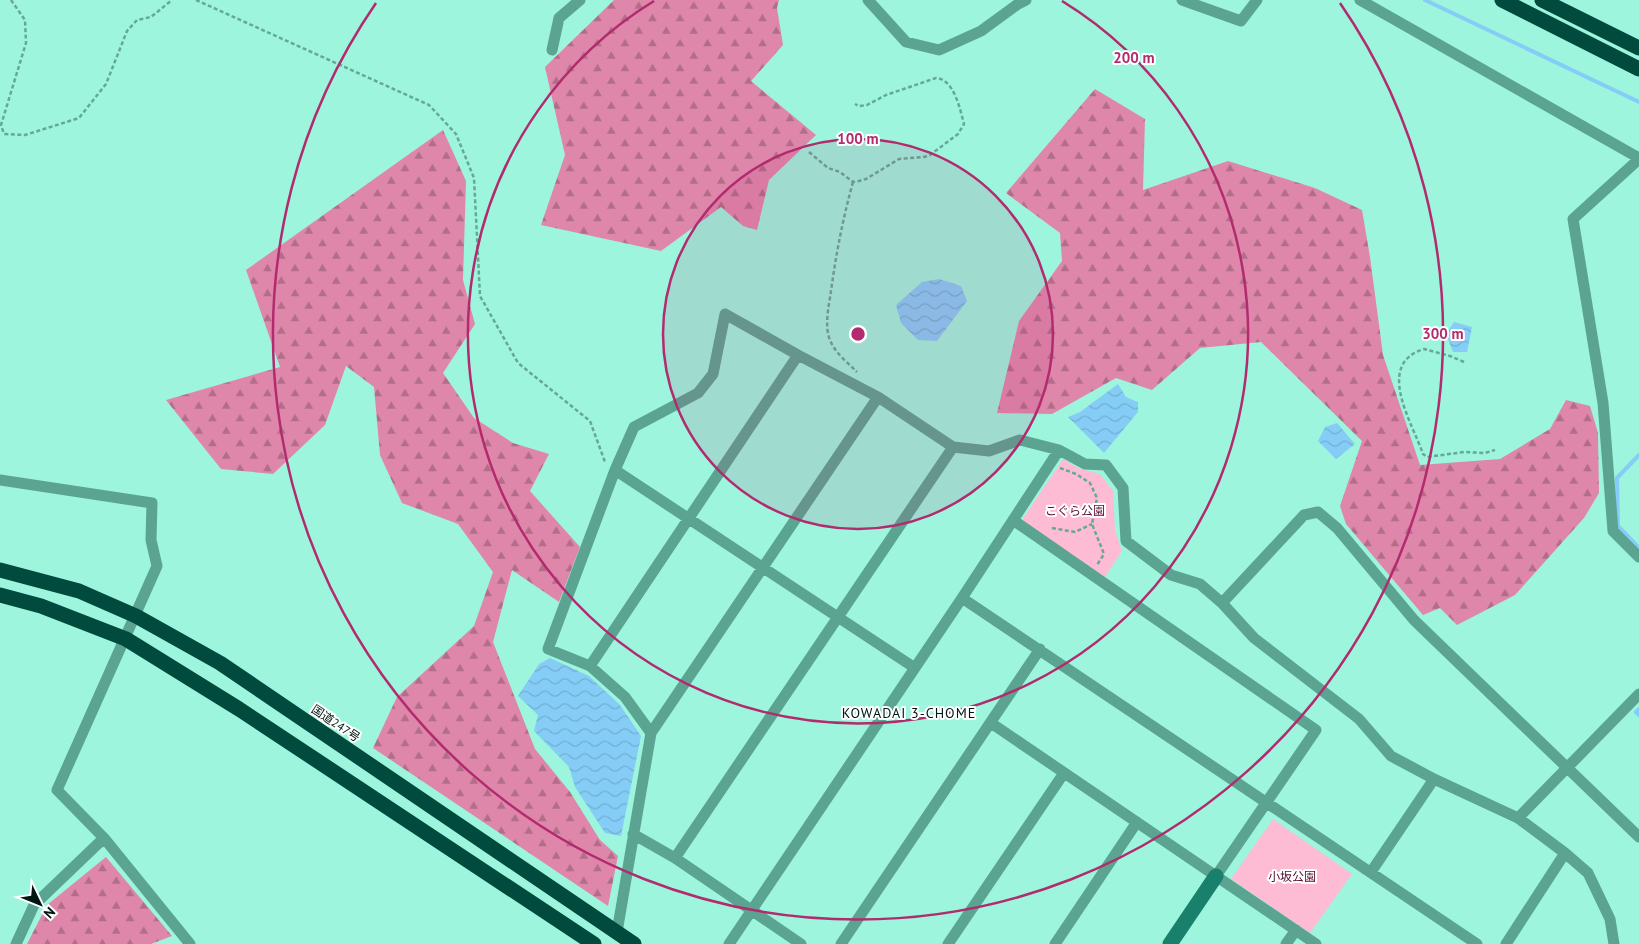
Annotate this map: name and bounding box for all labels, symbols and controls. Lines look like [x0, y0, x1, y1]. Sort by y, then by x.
text: 200 m [1113, 48, 1155, 67]
text: 100 m [837, 129, 879, 148]
text: 300 m [1422, 324, 1464, 343]
centre of rings [849, 325, 867, 343]
park label: こぐら公園 [1045, 503, 1105, 518]
street label: 国道247号 [309, 701, 363, 745]
district label: KOWADAI 3-CHOME [842, 704, 976, 722]
park label: 小坂公園 [1268, 869, 1316, 884]
north arrow [15, 879, 65, 929]
text: N [40, 903, 59, 922]

